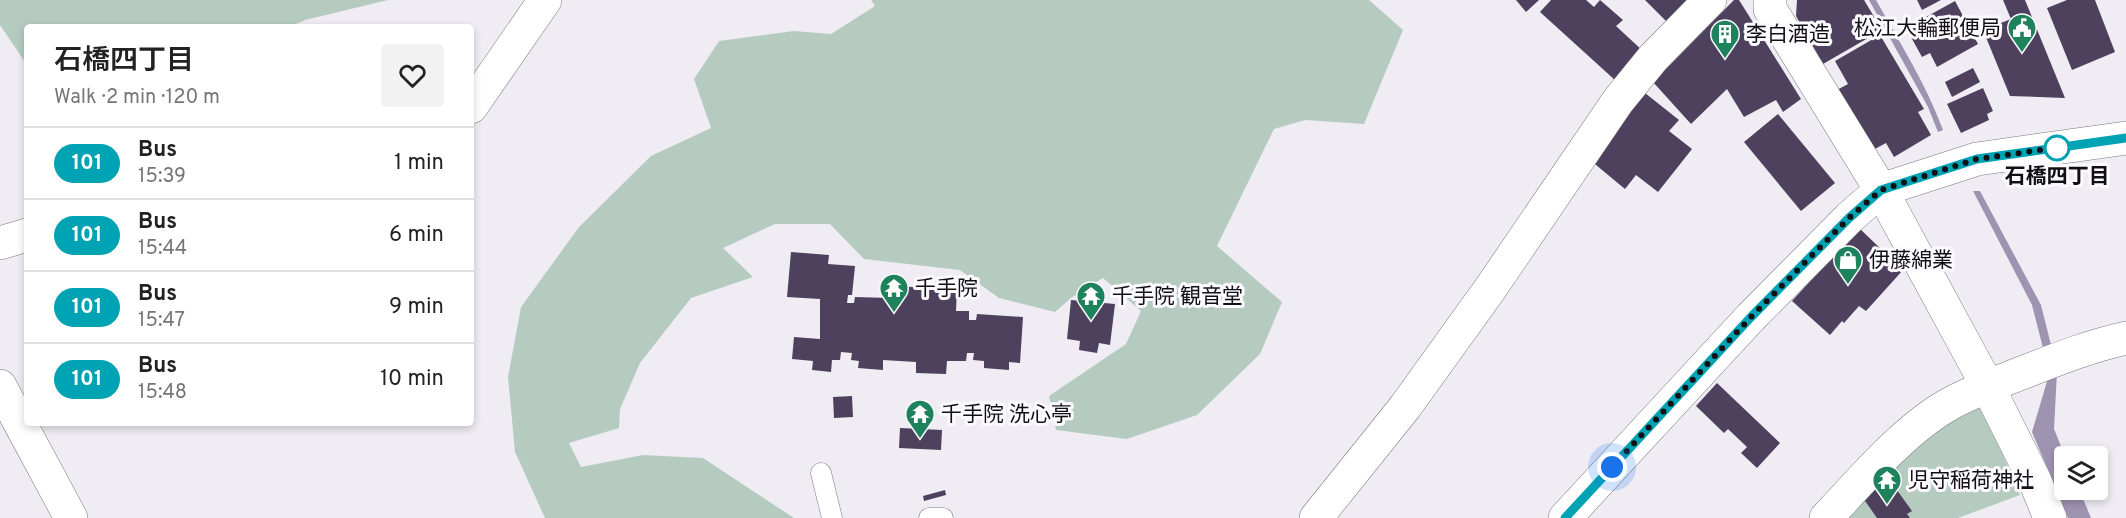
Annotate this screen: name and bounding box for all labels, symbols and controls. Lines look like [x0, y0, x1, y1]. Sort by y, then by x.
public building icon: 松江大輪郵便局 [2006, 12, 2038, 54]
place label: 松江大輪郵便局 [1854, 16, 2001, 43]
building icon: 李白酒造 [1709, 18, 1741, 60]
place label: 李白酒造 [1746, 22, 1830, 49]
text: 石橋四丁目 [54, 44, 194, 80]
button: heart [381, 44, 444, 107]
text: Walk · 2 min · 120 m [54, 85, 220, 111]
marker: 石橋四丁目 [2044, 135, 2070, 161]
text: Bus [138, 137, 177, 164]
text: 101 [72, 150, 102, 177]
text: 1 min [394, 150, 444, 177]
text: 15:39 [138, 164, 186, 190]
place label: 石橋四丁目 [2005, 164, 2110, 191]
text: Bus [138, 209, 177, 236]
text: 101 [72, 222, 102, 249]
text: 6 min [389, 222, 444, 249]
text: 15:44 [138, 236, 187, 262]
shop icon: 伊藤綿業 [1832, 244, 1864, 286]
place label: 伊藤綿業 [1869, 248, 1953, 275]
temple icon: 千手院 [878, 272, 910, 314]
place label: 千手院 [915, 276, 978, 303]
temple icon: 千手院 観音堂 [1075, 280, 1107, 322]
text: Bus [138, 281, 177, 308]
place label: 千手院 観音堂 [1112, 284, 1243, 311]
text: 101 [72, 294, 102, 321]
text: 9 min [389, 294, 444, 321]
text: 15:47 [138, 308, 185, 334]
text: Bus [138, 353, 177, 380]
text: 101 [72, 366, 102, 393]
text: 10 min [380, 366, 444, 393]
text: 15:48 [138, 380, 187, 406]
temple icon: 千手院 洗心亭 [904, 398, 936, 440]
place label: 千手院 洗心亭 [941, 402, 1072, 429]
map controls [2054, 446, 2108, 500]
button: layers [2054, 446, 2108, 500]
your location [1597, 452, 1627, 482]
temple icon: 児守稲荷神社 [1871, 464, 1903, 506]
place label: 児守稲荷神社 [1908, 468, 2034, 495]

